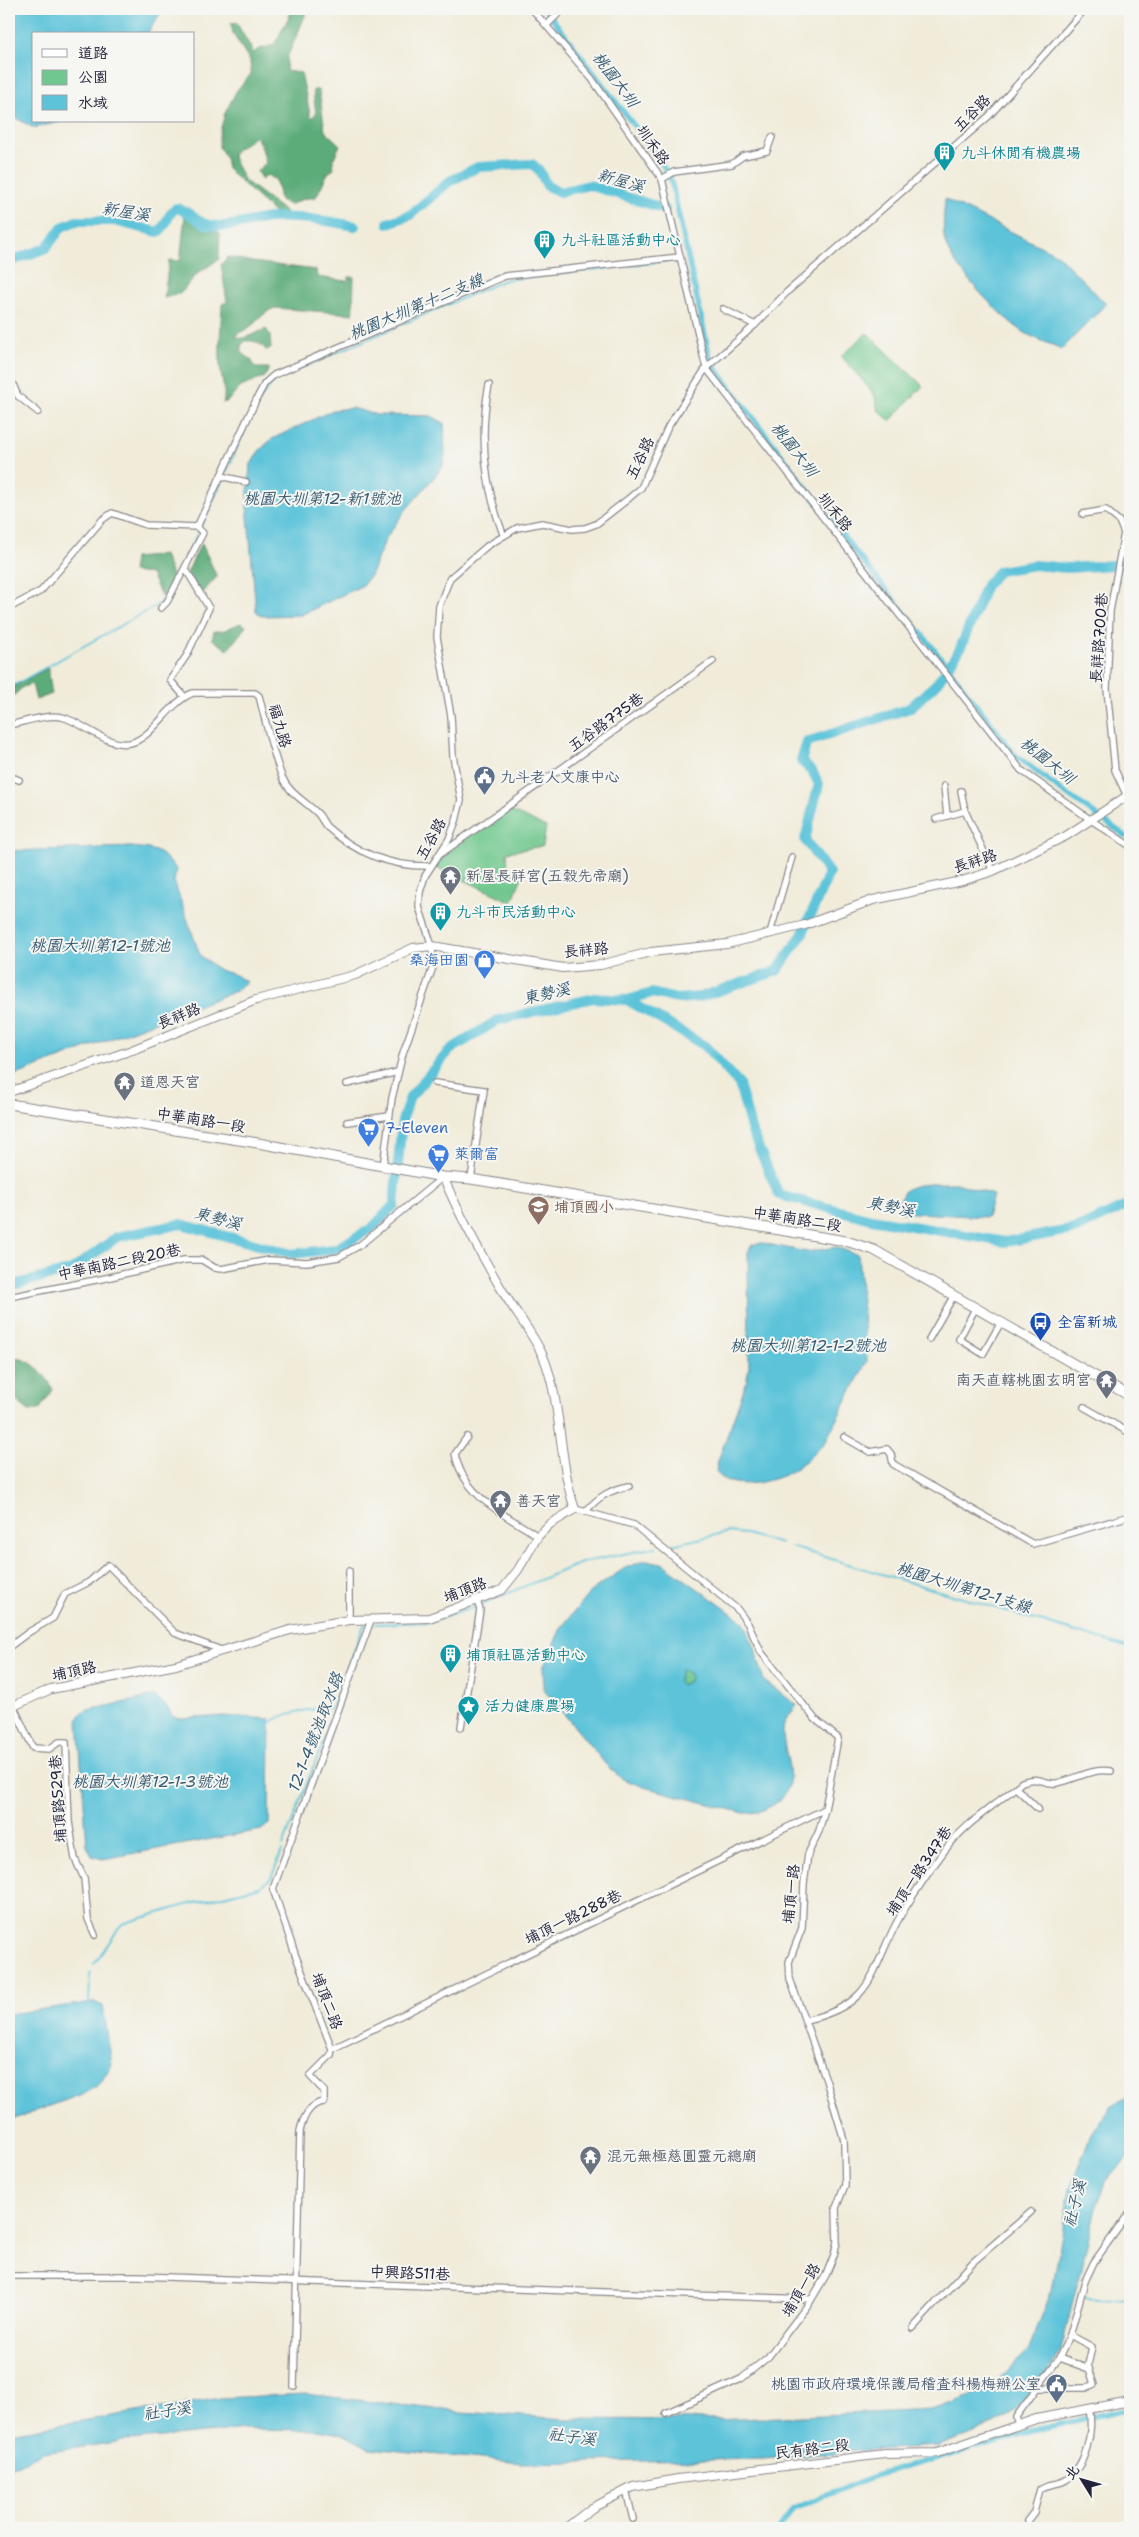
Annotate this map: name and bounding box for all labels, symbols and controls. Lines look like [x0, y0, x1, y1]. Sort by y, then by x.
legend [32, 32, 195, 122]
text: 道路 [78, 43, 108, 63]
water label: 桃園大圳 [588, 47, 644, 113]
text: 公園 [78, 67, 108, 87]
street label: 五谷路 [949, 90, 995, 136]
text: 水域 [78, 93, 108, 113]
street label: 圳禾路 [632, 121, 674, 169]
building icon: 九斗休閒有機農場 [933, 141, 957, 172]
place label: 九斗休閒有機農場 [961, 143, 1081, 163]
water label: 新屋溪 [595, 164, 648, 197]
water label: 新屋溪 [101, 197, 152, 226]
building icon: 九斗社區活動中心 [533, 228, 557, 259]
place label: 九斗社區活動中心 [561, 230, 681, 250]
water label: 桃園大圳第十二支線 [346, 268, 487, 344]
water label: 桃園大圳 [767, 418, 824, 483]
street label: 五谷路 [621, 433, 659, 483]
water label: 桃園大圳第12-新1號池 [243, 488, 402, 509]
street label: 圳禾路 [813, 488, 857, 536]
street label: 長祥路700巷 [1086, 592, 1112, 684]
street label: 五谷路775巷 [564, 688, 648, 756]
street label: 福九路 [264, 702, 296, 750]
water label: 桃園大圳 [1016, 732, 1081, 790]
public building icon: 九斗老人文康中心 [472, 765, 496, 796]
place label: 九斗老人文康中心 [500, 767, 620, 787]
street label: 五谷路 [411, 814, 451, 864]
street label: 長祥路 [951, 845, 999, 877]
temple icon: 新屋長祥宮(五穀先帝廟) [438, 864, 462, 895]
place label: 新屋長祥宮(五穀先帝廟) [466, 866, 629, 886]
building icon: 九斗市民活動中心 [428, 900, 452, 931]
place label: 九斗市民活動中心 [456, 902, 576, 922]
water label: 桃園大圳第12-1號池 [30, 935, 171, 956]
street label: 長祥路 [563, 938, 609, 962]
shop icon: 桑海田園 [473, 948, 497, 979]
place label: 桑海田園 [409, 950, 469, 970]
water label: 東勢溪 [520, 978, 573, 1009]
street label: 長祥路 [154, 998, 204, 1034]
temple icon: 道恩天宮 [112, 1070, 136, 1101]
place label: 道恩天宮 [140, 1072, 200, 1092]
street label: 中華南路一段 [155, 1103, 247, 1137]
supermarket icon: 7-Eleven [357, 1116, 381, 1147]
place label: 7-Eleven [385, 1118, 448, 1138]
supermarket icon: 萊爾富 [426, 1142, 450, 1173]
place label: 萊爾富 [454, 1144, 499, 1164]
water label: 東勢溪 [865, 1192, 917, 1222]
school or university icon: 埔頂國小 [526, 1195, 550, 1226]
place label: 埔頂國小 [554, 1197, 614, 1217]
water label: 東勢溪 [192, 1202, 245, 1235]
street label: 中華南路二段 [751, 1202, 843, 1236]
street label: 中華南路二段20巷 [56, 1239, 182, 1285]
bus stop icon: 全富新城 [1029, 1310, 1053, 1341]
place label: 全富新城 [1057, 1312, 1117, 1332]
water label: 桃園大圳第12-1-2號池 [730, 1335, 887, 1356]
temple icon: 南天直轄桃園玄明宮 [1095, 1368, 1119, 1399]
place label: 南天直轄桃園玄明宮 [956, 1370, 1091, 1390]
temple icon: 善天宮 [488, 1489, 512, 1520]
place label: 善天宮 [516, 1491, 561, 1511]
water label: 桃園大圳第12-1支線 [894, 1557, 1035, 1618]
street label: 埔頂路 [440, 1573, 490, 1607]
building icon: 埔頂社區活動中心 [438, 1643, 462, 1674]
place label: 埔頂社區活動中心 [466, 1645, 586, 1665]
street label: 埔頂路 [50, 1657, 98, 1685]
water label: 12-1-4號池取水路 [283, 1669, 348, 1795]
place icon: 活力健康農場 [457, 1694, 481, 1725]
place label: 活力健康農場 [485, 1696, 575, 1716]
street label: 埔頂路529巷 [45, 1754, 71, 1844]
water label: 桃園大圳第12-1-3號池 [72, 1771, 229, 1792]
street label: 埔頂一路347巷 [881, 1822, 957, 1920]
street label: 埔頂一路 [778, 1863, 804, 1925]
street label: 埔頂一路288巷 [521, 1885, 625, 1949]
street label: 埔頂二路 [307, 1969, 347, 2033]
temple icon: 混元無極慈圓靈元總廟 [579, 2144, 603, 2175]
place label: 混元無極慈圓靈元總廟 [607, 2146, 757, 2166]
water label: 社子溪 [1058, 2176, 1091, 2229]
street label: 埔頂一路 [777, 2259, 825, 2321]
street label: 中興路511巷 [369, 2262, 451, 2284]
public building icon: 桃園市政府環境保護局稽查科楊梅辦公室 [1045, 2372, 1069, 2403]
place label: 桃園市政府環境保護局稽查科楊梅辦公室 [771, 2374, 1041, 2394]
water label: 社子溪 [142, 2396, 193, 2425]
water label: 社子溪 [547, 2423, 598, 2450]
street label: 民有路二段 [774, 2435, 850, 2463]
north arrow [1056, 2454, 1106, 2504]
text: 北 [1060, 2461, 1083, 2483]

